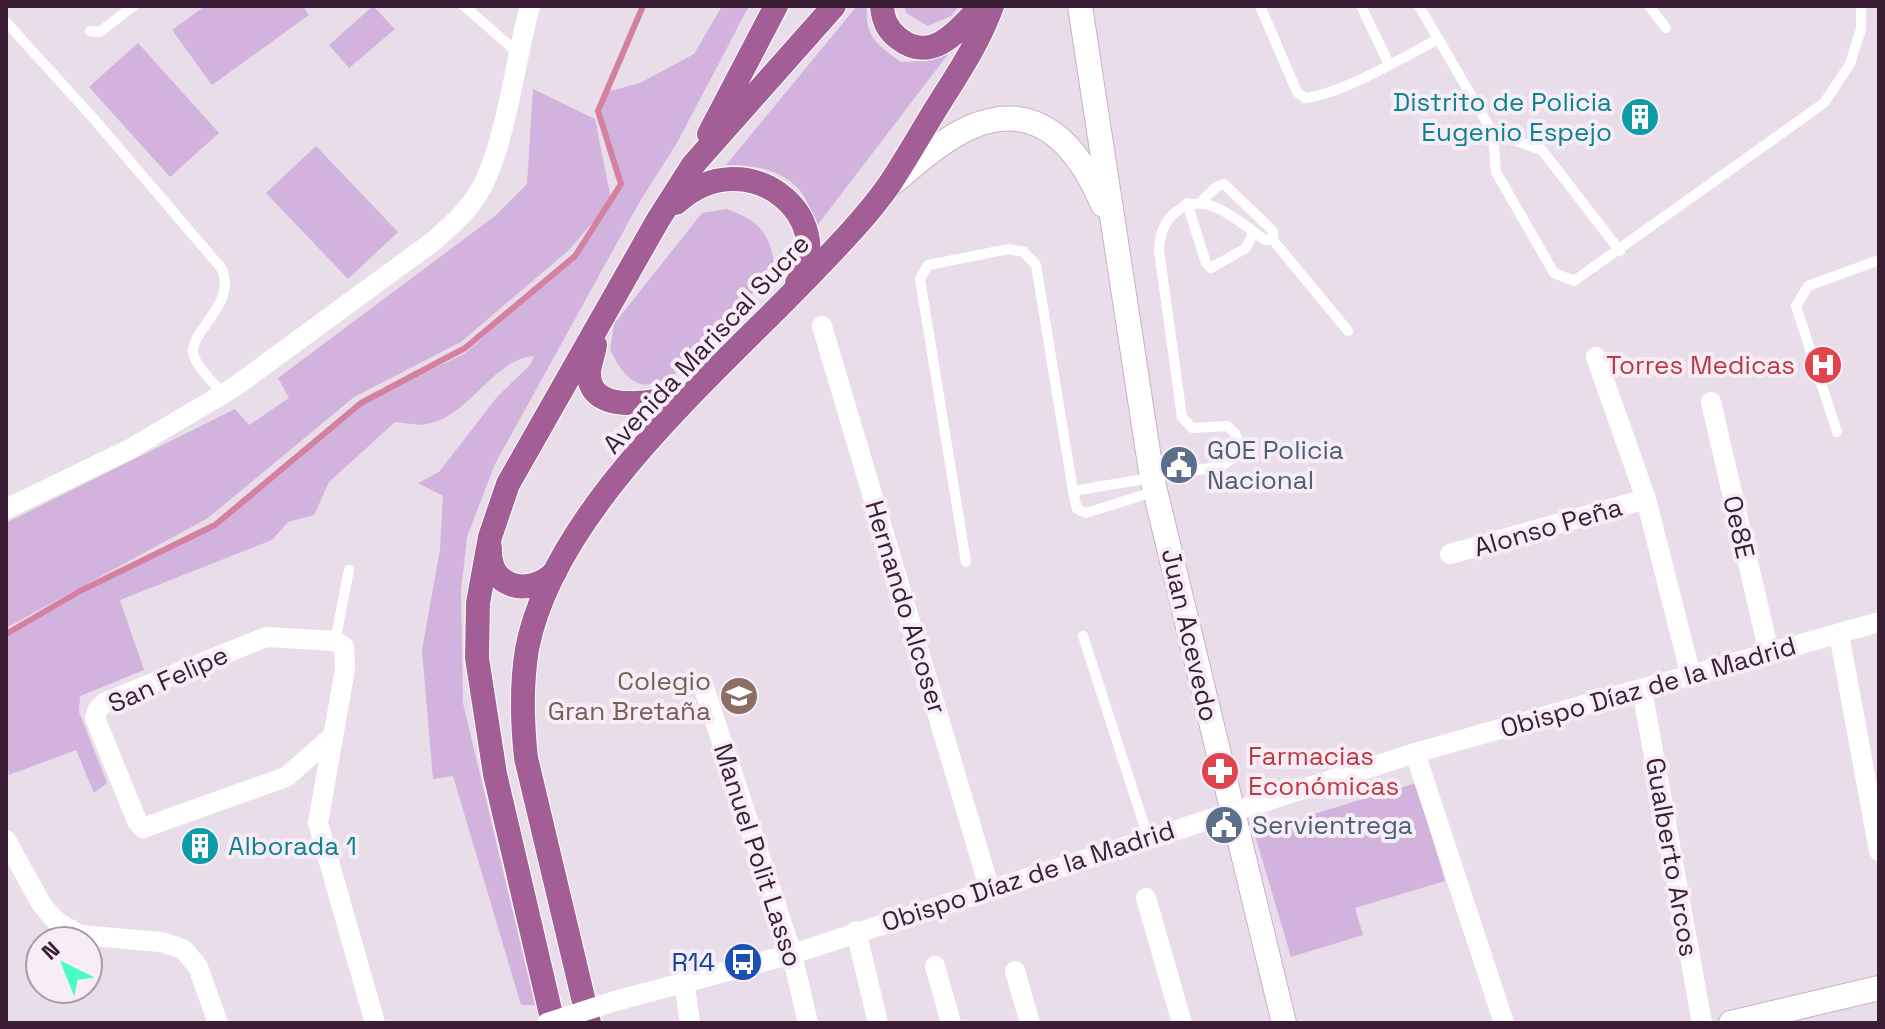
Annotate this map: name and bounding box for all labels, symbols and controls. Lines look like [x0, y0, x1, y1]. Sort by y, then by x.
place label: Distrito de Policia Eugenio Espejo [1393, 85, 1612, 149]
building icon: Distrito de Policia Eugenio Espejo [1619, 96, 1661, 138]
street label: Avenida Mariscal Sucre [595, 227, 817, 461]
hospital icon: Torres Medicas [1802, 344, 1844, 386]
place label: Torres Medicas [1606, 348, 1795, 382]
place label: GOE Policia Nacional [1207, 433, 1344, 497]
public building icon: GOE Policia Nacional [1158, 444, 1200, 486]
street label: Alonso Peña [1470, 490, 1626, 564]
street label: Oe8E [1715, 492, 1763, 562]
street label: Hernando Alcoser [857, 496, 955, 718]
street label: Juan Acevedo [1154, 545, 1226, 725]
street label: Obispo Díaz de la Madrid [1496, 628, 1800, 746]
street label: San Felipe [103, 638, 233, 720]
place label: Colegio Gran Bretaña [548, 664, 711, 728]
school or university icon: Colegio Gran Bretaña [718, 675, 760, 717]
street label: Manuel Polit Lasso [706, 739, 810, 971]
place label: Farmacias Económicas [1248, 739, 1399, 803]
pharmacy icon: Farmacias Económicas [1199, 750, 1241, 792]
street label: Gualberto Arcos [1638, 755, 1706, 959]
public building icon: Servientrega [1203, 804, 1245, 846]
place label: Servientrega [1252, 808, 1413, 842]
street label: Obispo Díaz de la Madrid [877, 813, 1179, 939]
building icon: Alborada 1 [179, 825, 221, 867]
place label: Alborada 1 [228, 829, 357, 863]
north arrow [24, 925, 104, 1005]
text: N [35, 935, 65, 966]
bus stop icon: R14 [722, 941, 764, 983]
place label: R14 [671, 945, 715, 979]

